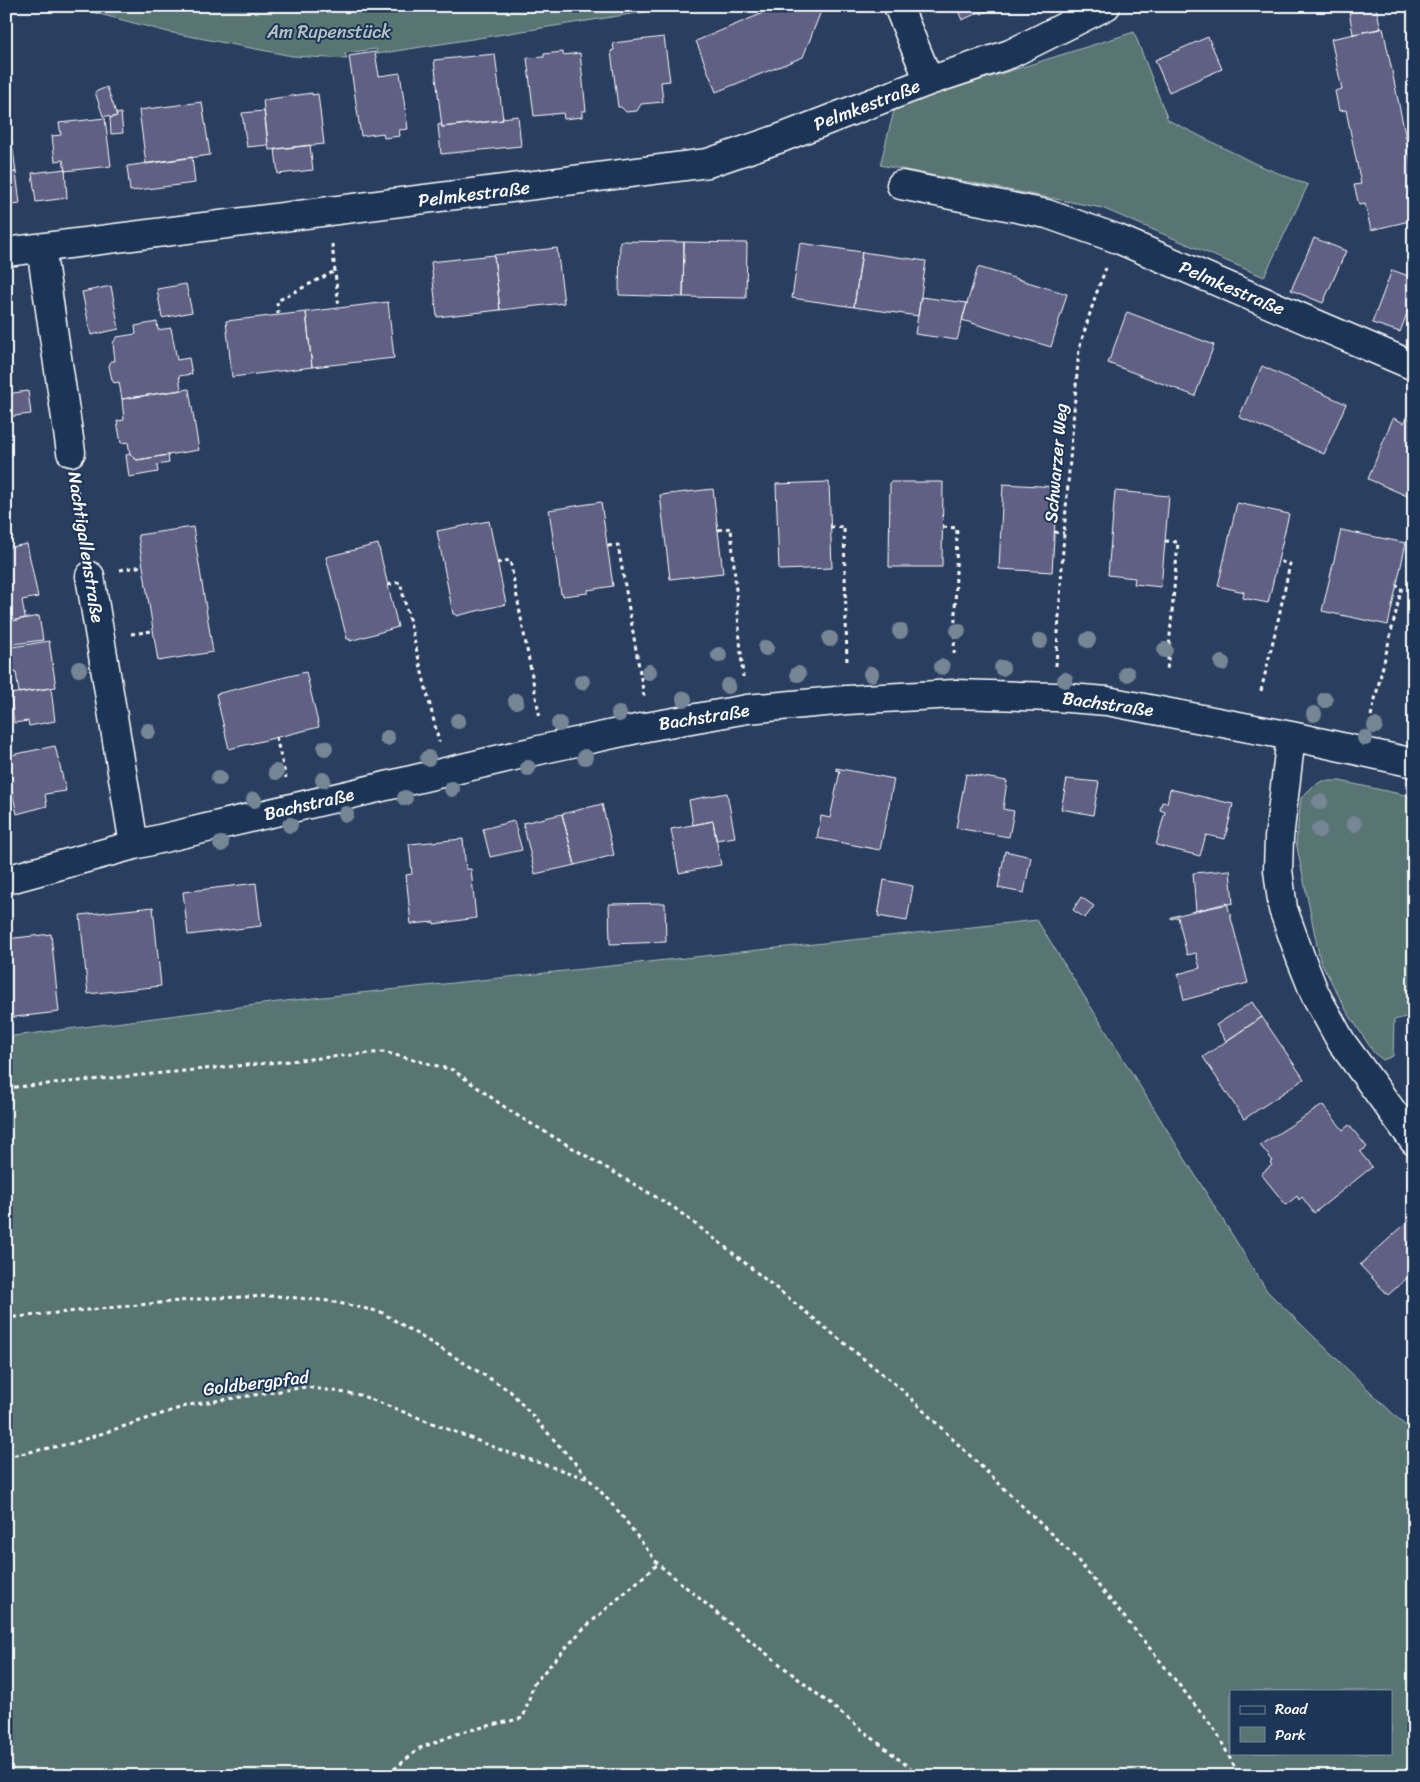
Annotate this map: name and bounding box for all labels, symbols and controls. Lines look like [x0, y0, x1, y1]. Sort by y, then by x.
park label: Am Rupenstück [266, 16, 391, 48]
street label: Pelmkestraße [809, 70, 925, 140]
street label: Pelmkestraße [416, 171, 532, 217]
street label: Pelmkestraße [1174, 251, 1290, 325]
street label: Schwarzer Weg [1035, 402, 1077, 524]
street label: Nachtigallenstraße [58, 469, 114, 625]
street label: Bachstraße [1060, 682, 1156, 726]
street label: Bachstraße [656, 694, 752, 740]
street label: Bachstraße [261, 778, 358, 830]
street label: Goldbergpfad [201, 1360, 312, 1405]
legend [1230, 1690, 1392, 1754]
text: Road [1275, 1696, 1308, 1722]
text: Park [1275, 1722, 1306, 1748]

